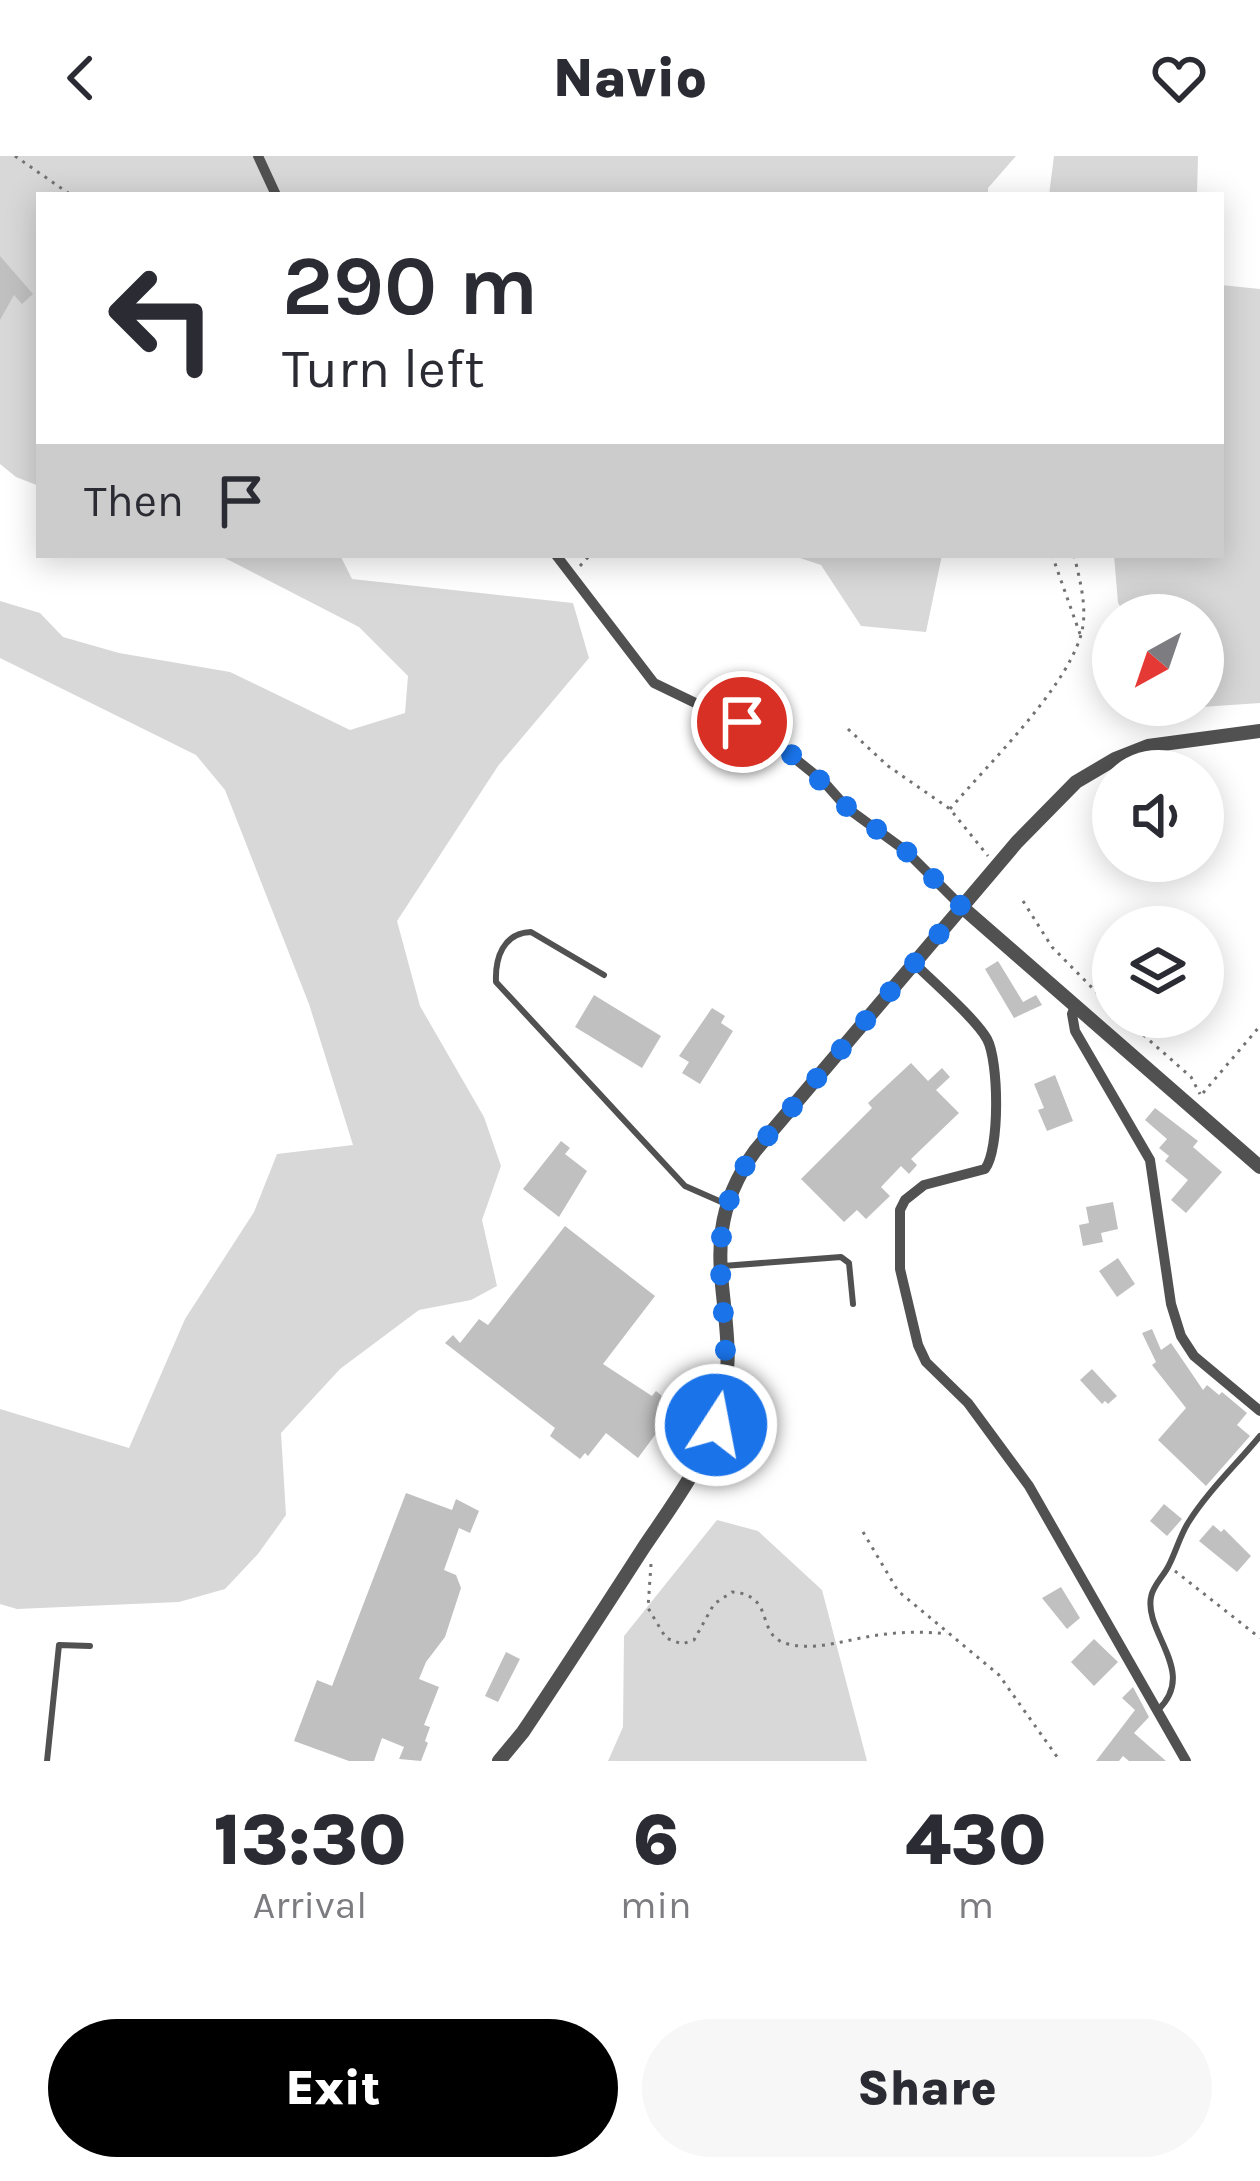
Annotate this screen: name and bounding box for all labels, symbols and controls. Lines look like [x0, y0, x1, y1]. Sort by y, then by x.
icon: back [48, 45, 114, 111]
icon: heart [1146, 45, 1212, 111]
text: Navio [553, 46, 707, 110]
text: 290 m [282, 237, 538, 335]
icon: left [84, 240, 240, 396]
text: Turn left [282, 337, 485, 401]
icon: arrive [208, 468, 274, 534]
text: Then [84, 475, 184, 527]
north arrow [1092, 594, 1224, 726]
map controls [1092, 594, 1224, 1038]
pin [691, 671, 793, 773]
icon: arrive [709, 689, 775, 755]
button: sound [1092, 750, 1224, 882]
button: layers [1092, 906, 1224, 1038]
position arrow [653, 1362, 779, 1488]
text: 13:30 [214, 1798, 406, 1882]
text: 6 [633, 1798, 679, 1882]
text: 430 [905, 1798, 1046, 1882]
text: Arrival [253, 1882, 367, 1928]
text: min [620, 1882, 692, 1928]
text: m [958, 1882, 994, 1928]
button: Exit [48, 2019, 618, 2157]
button: Share [642, 2019, 1212, 2157]

